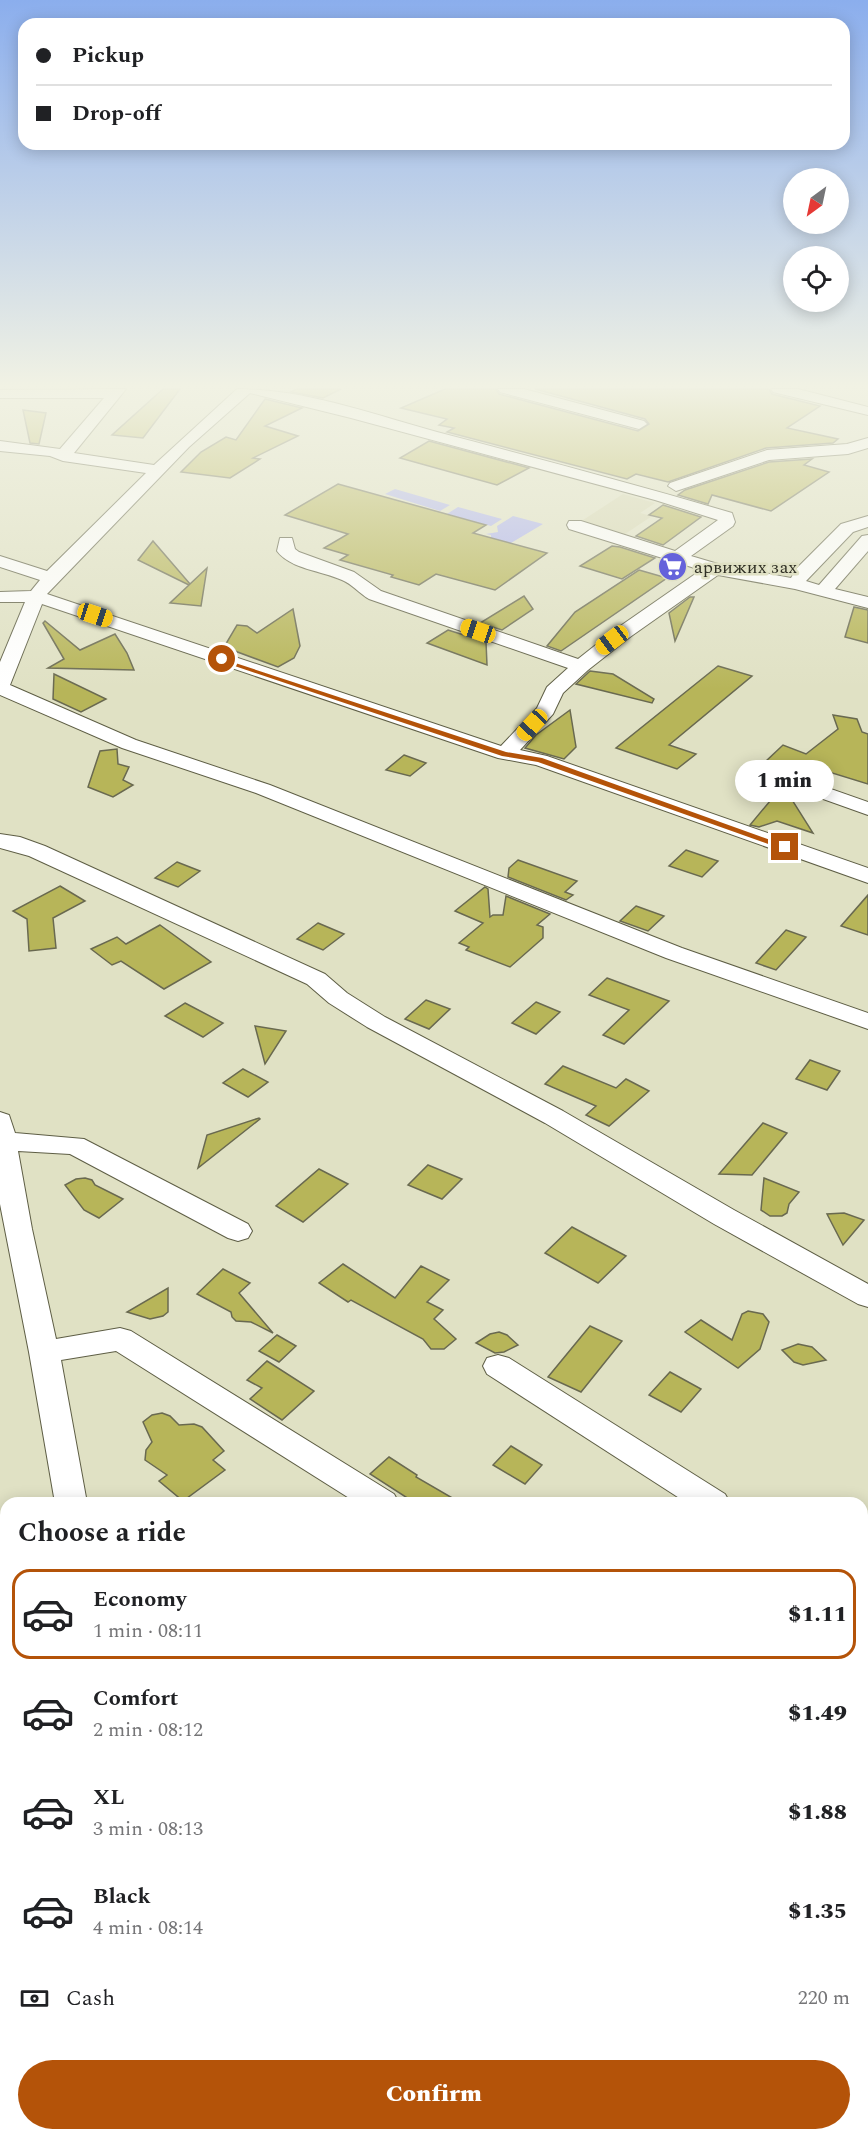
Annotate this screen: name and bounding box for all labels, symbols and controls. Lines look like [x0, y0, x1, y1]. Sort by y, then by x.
text: Pickup [72, 39, 144, 72]
text: Drop-off [72, 97, 161, 130]
north arrow [783, 168, 849, 234]
map controls [783, 168, 849, 312]
button: locate [783, 246, 849, 312]
supermarket icon: арвижих зах [657, 551, 689, 583]
place label: арвижих зах [694, 554, 797, 581]
car [75, 601, 115, 629]
car [458, 617, 498, 645]
car [592, 622, 632, 658]
route start [208, 645, 235, 672]
car [513, 706, 551, 744]
callout: 1 min [736, 760, 834, 802]
text: 1 min [757, 766, 812, 796]
route end [771, 833, 798, 860]
text: Choose a ride [18, 1512, 186, 1554]
text: Economy [93, 1583, 186, 1616]
icon: car [21, 1587, 75, 1641]
text: $1.11 [788, 1598, 847, 1631]
text: 1 min · 08:11 [93, 1616, 203, 1646]
text: Comfort [93, 1682, 178, 1715]
icon: car [21, 1686, 75, 1740]
text: $1.49 [788, 1697, 847, 1730]
text: 2 min · 08:12 [93, 1715, 203, 1745]
text: XL [93, 1781, 124, 1814]
icon: car [21, 1785, 75, 1839]
text: $1.88 [788, 1796, 847, 1829]
text: 3 min · 08:13 [93, 1814, 203, 1844]
text: Black [93, 1880, 151, 1913]
icon: car [21, 1884, 75, 1938]
text: $1.35 [788, 1895, 847, 1928]
text: 4 min · 08:14 [93, 1913, 203, 1943]
icon: cash [18, 1982, 51, 2015]
text: Cash [66, 1982, 115, 2015]
text: 220 m [798, 1983, 850, 2013]
button: Confirm [18, 2060, 850, 2129]

